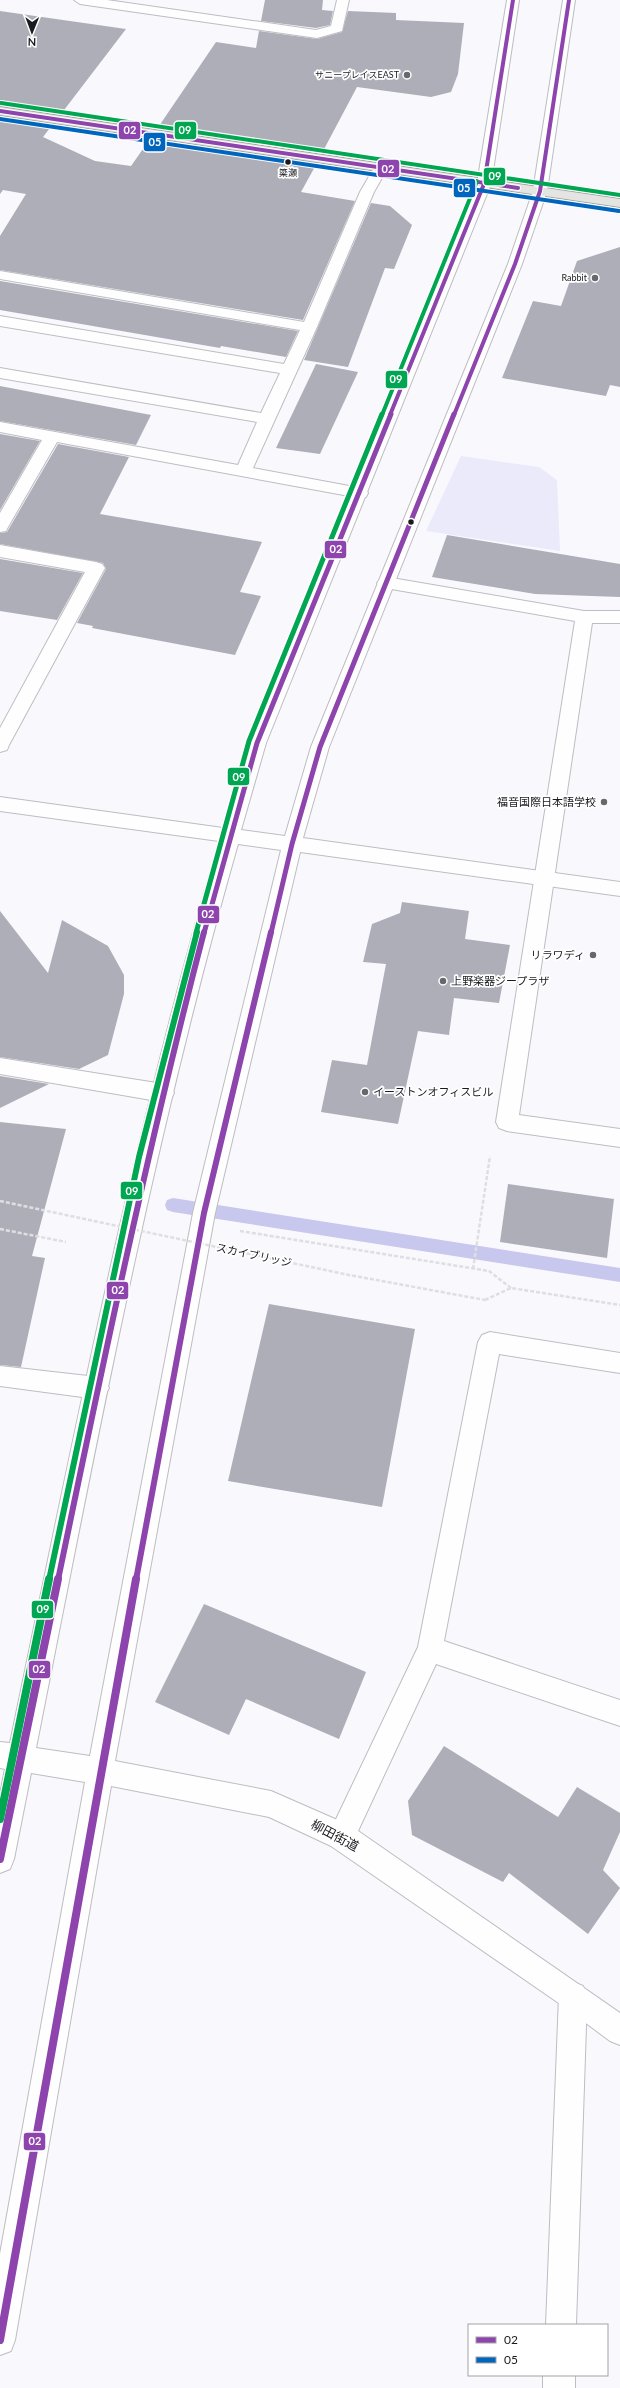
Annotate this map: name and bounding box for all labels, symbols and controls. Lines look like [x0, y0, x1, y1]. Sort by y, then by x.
north arrow [12, 12, 52, 52]
text: N [27, 36, 36, 49]
place label: サニープレイスEAST [315, 69, 400, 80]
marker: サニープレイスEAST [402, 70, 412, 80]
line badge: 02 [118, 121, 141, 140]
line badge: 09 [174, 121, 197, 140]
text: 02 [124, 123, 136, 136]
text: 09 [179, 123, 191, 136]
line badge: 05 [143, 132, 166, 152]
text: 05 [149, 135, 161, 148]
marker: 簗瀬 [283, 157, 293, 167]
line badge: 02 [377, 159, 400, 178]
text: 02 [382, 162, 394, 175]
place label: 簗瀬 [279, 167, 297, 178]
line badge: 09 [483, 167, 506, 186]
text: 09 [489, 169, 501, 182]
line badge: 05 [453, 178, 476, 198]
text: 05 [458, 181, 470, 194]
place label: Rabbit [561, 272, 588, 283]
marker: Rabbit [590, 273, 600, 283]
line badge: 09 [385, 370, 408, 389]
text: 09 [390, 372, 402, 385]
unlabelled marker [406, 517, 416, 527]
line badge: 02 [324, 540, 347, 559]
text: 02 [330, 542, 342, 555]
line badge: 09 [227, 767, 250, 786]
text: 09 [233, 770, 245, 783]
place label: 福音国際日本語学校 [497, 795, 596, 808]
marker: 福音国際日本語学校 [599, 797, 609, 807]
line badge: 02 [197, 905, 220, 924]
text: 02 [202, 907, 214, 920]
place label: リラワディ [531, 948, 585, 961]
marker: リラワディ [588, 950, 598, 960]
place label: 上野楽器ジープラザ [451, 974, 549, 987]
marker: 上野楽器ジープラザ [438, 976, 448, 986]
place label: イーストンオフィスビル [373, 1085, 493, 1098]
marker: イーストンオフィスビル [360, 1087, 370, 1097]
line badge: 09 [120, 1181, 143, 1200]
text: 09 [126, 1184, 138, 1197]
street label: スカイブリッジ [215, 1240, 293, 1269]
line badge: 02 [106, 1281, 129, 1300]
text: 02 [112, 1283, 124, 1296]
line badge: 09 [31, 1600, 54, 1619]
text: 09 [37, 1602, 49, 1615]
line badge: 02 [28, 1660, 51, 1679]
text: 02 [33, 1662, 45, 1675]
street label: 柳田街道 [308, 1816, 362, 1854]
line badge: 02 [23, 2132, 46, 2151]
text: 02 [29, 2134, 41, 2147]
legend [468, 2324, 608, 2376]
text: 02 [504, 2332, 518, 2347]
text: 05 [504, 2352, 518, 2367]

